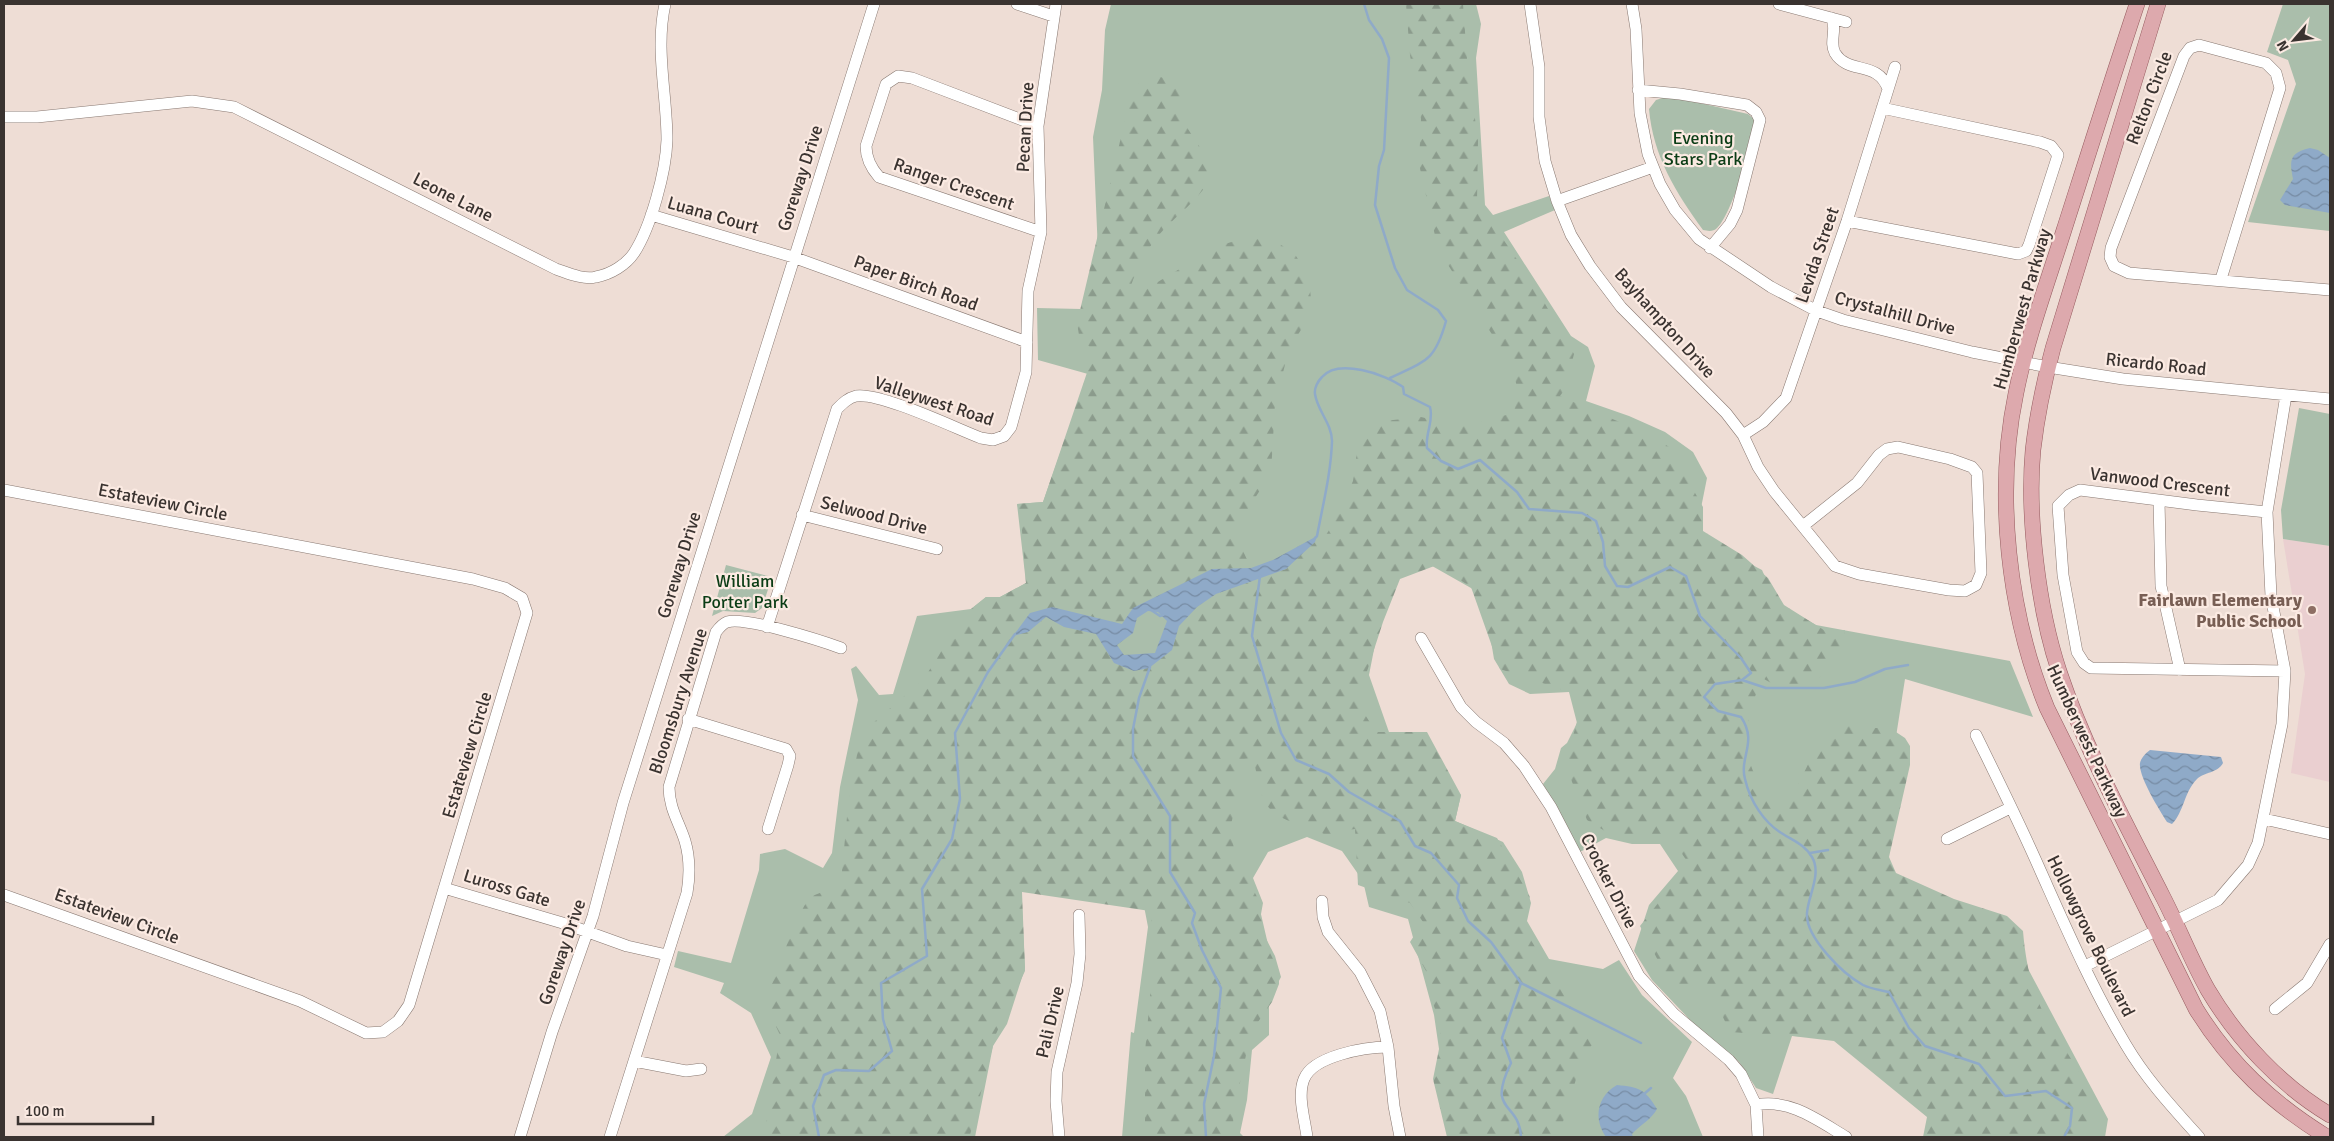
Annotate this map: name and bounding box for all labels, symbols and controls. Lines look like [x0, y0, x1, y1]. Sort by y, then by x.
north arrow [2269, 15, 2319, 65]
text: N [2273, 38, 2293, 54]
street label: Relton Circle [2121, 48, 2177, 148]
street label: Pecan Drive [1012, 81, 1038, 173]
street label: Goreway Drive [772, 122, 828, 234]
park label: Evening Stars Park [1664, 127, 1742, 170]
street label: Ranger Crescent [891, 153, 1017, 215]
street label: Leone Lane [409, 167, 497, 227]
street label: Luana Court [665, 191, 761, 239]
street label: Levida Street [1790, 204, 1844, 306]
street label: Humberwest Parkway [1988, 225, 2056, 392]
street label: Paper Birch Road [851, 250, 981, 316]
street label: Bayhampton Drive [1610, 263, 1720, 383]
street label: Crystalhill Drive [1832, 286, 1958, 340]
street label: Ricardo Road [2105, 348, 2207, 380]
street label: Valleywest Road [871, 371, 997, 431]
street label: Vanwood Crescent [2089, 462, 2231, 502]
street label: Estateview Circle [96, 479, 230, 525]
street label: Selwood Drive [818, 491, 930, 539]
street label: Goreway Drive [652, 509, 706, 621]
park label: William Porter Park [702, 570, 788, 613]
place label: Fairlawn Elementary Public School [2138, 589, 2302, 632]
marker: Fairlawn Elementary Public School [2306, 604, 2318, 616]
street label: Bloomsbury Avenue [644, 625, 712, 777]
street label: Humberwest Parkway [2042, 661, 2132, 822]
street label: Estateview Circle [437, 689, 497, 821]
street label: Crocker Drive [1576, 830, 1642, 932]
street label: Hollowgrove Boulevard [2042, 852, 2140, 1020]
street label: Luross Gate [461, 864, 553, 912]
street label: Estateview Circle [51, 883, 183, 949]
street label: Goreway Drive [534, 896, 590, 1008]
street label: Pali Drive [1031, 984, 1069, 1060]
scale bar [18, 1094, 152, 1126]
text: 100 m [25, 1102, 65, 1120]

